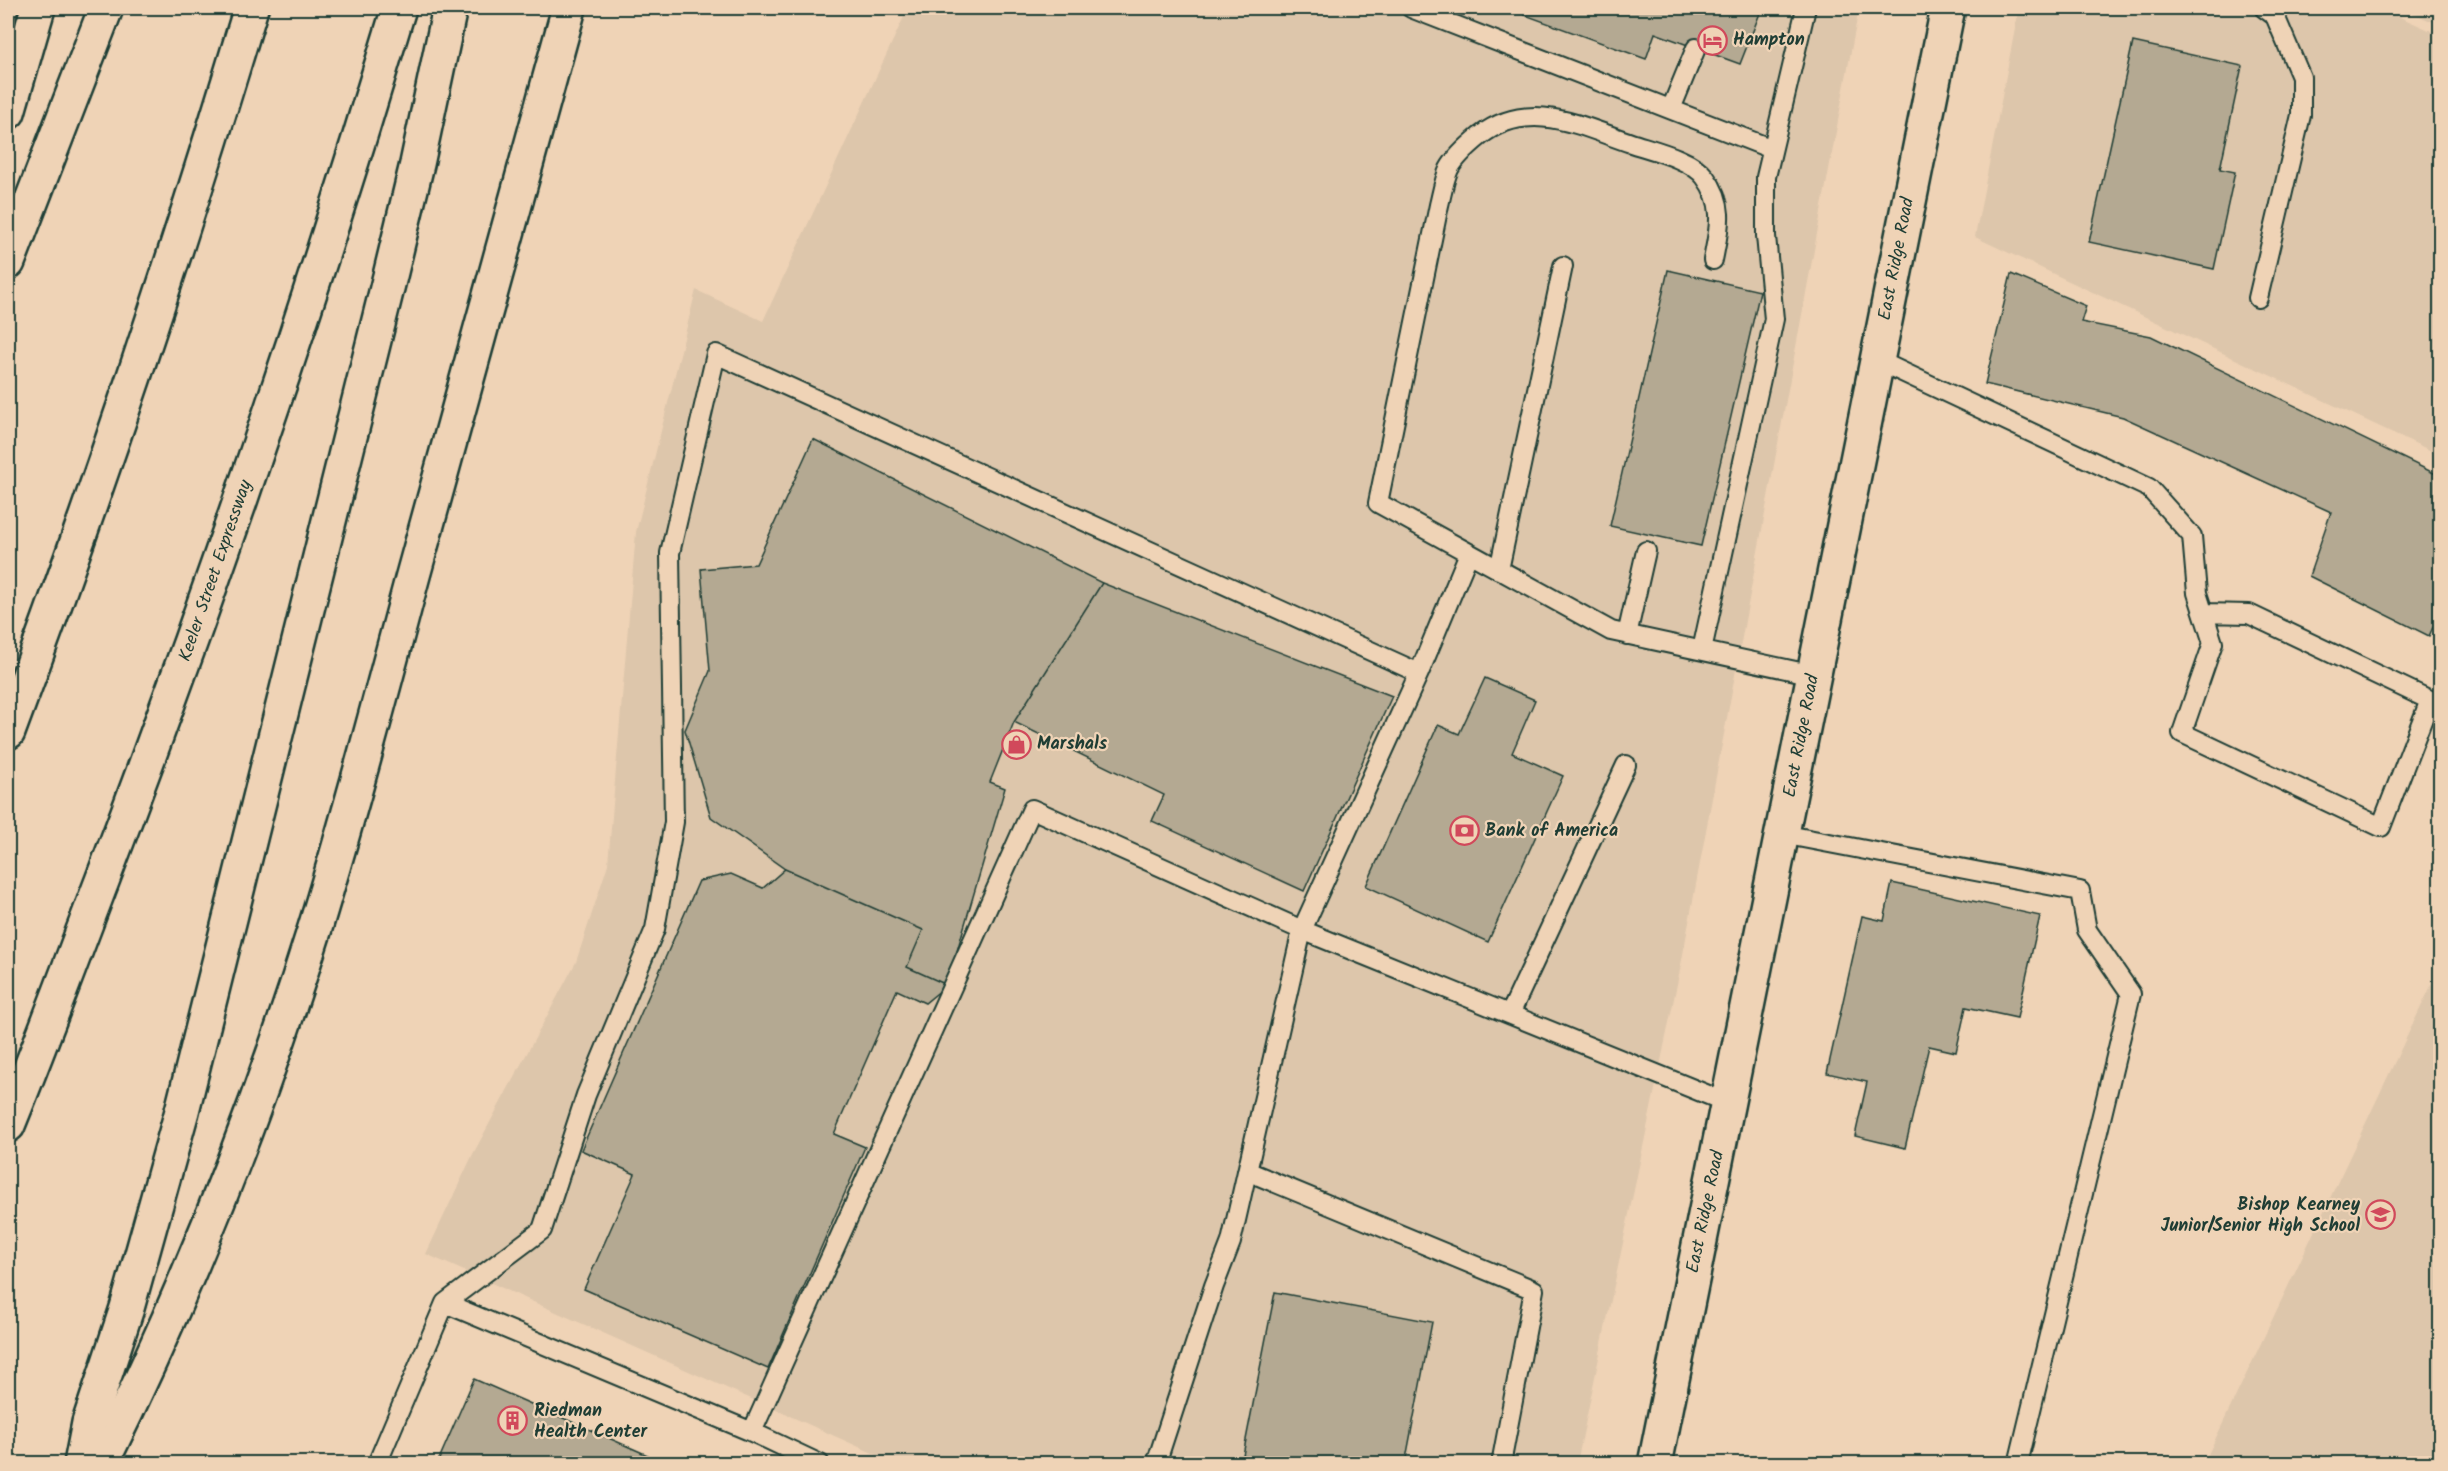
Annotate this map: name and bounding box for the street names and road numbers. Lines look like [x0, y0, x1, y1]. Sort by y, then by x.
street label: East Ridge Road [1871, 194, 1923, 323]
street label: Keeler Street Expressway [171, 476, 261, 666]
street label: East Ridge Road [1776, 671, 1828, 800]
street label: East Ridge Road [1679, 1147, 1733, 1276]

